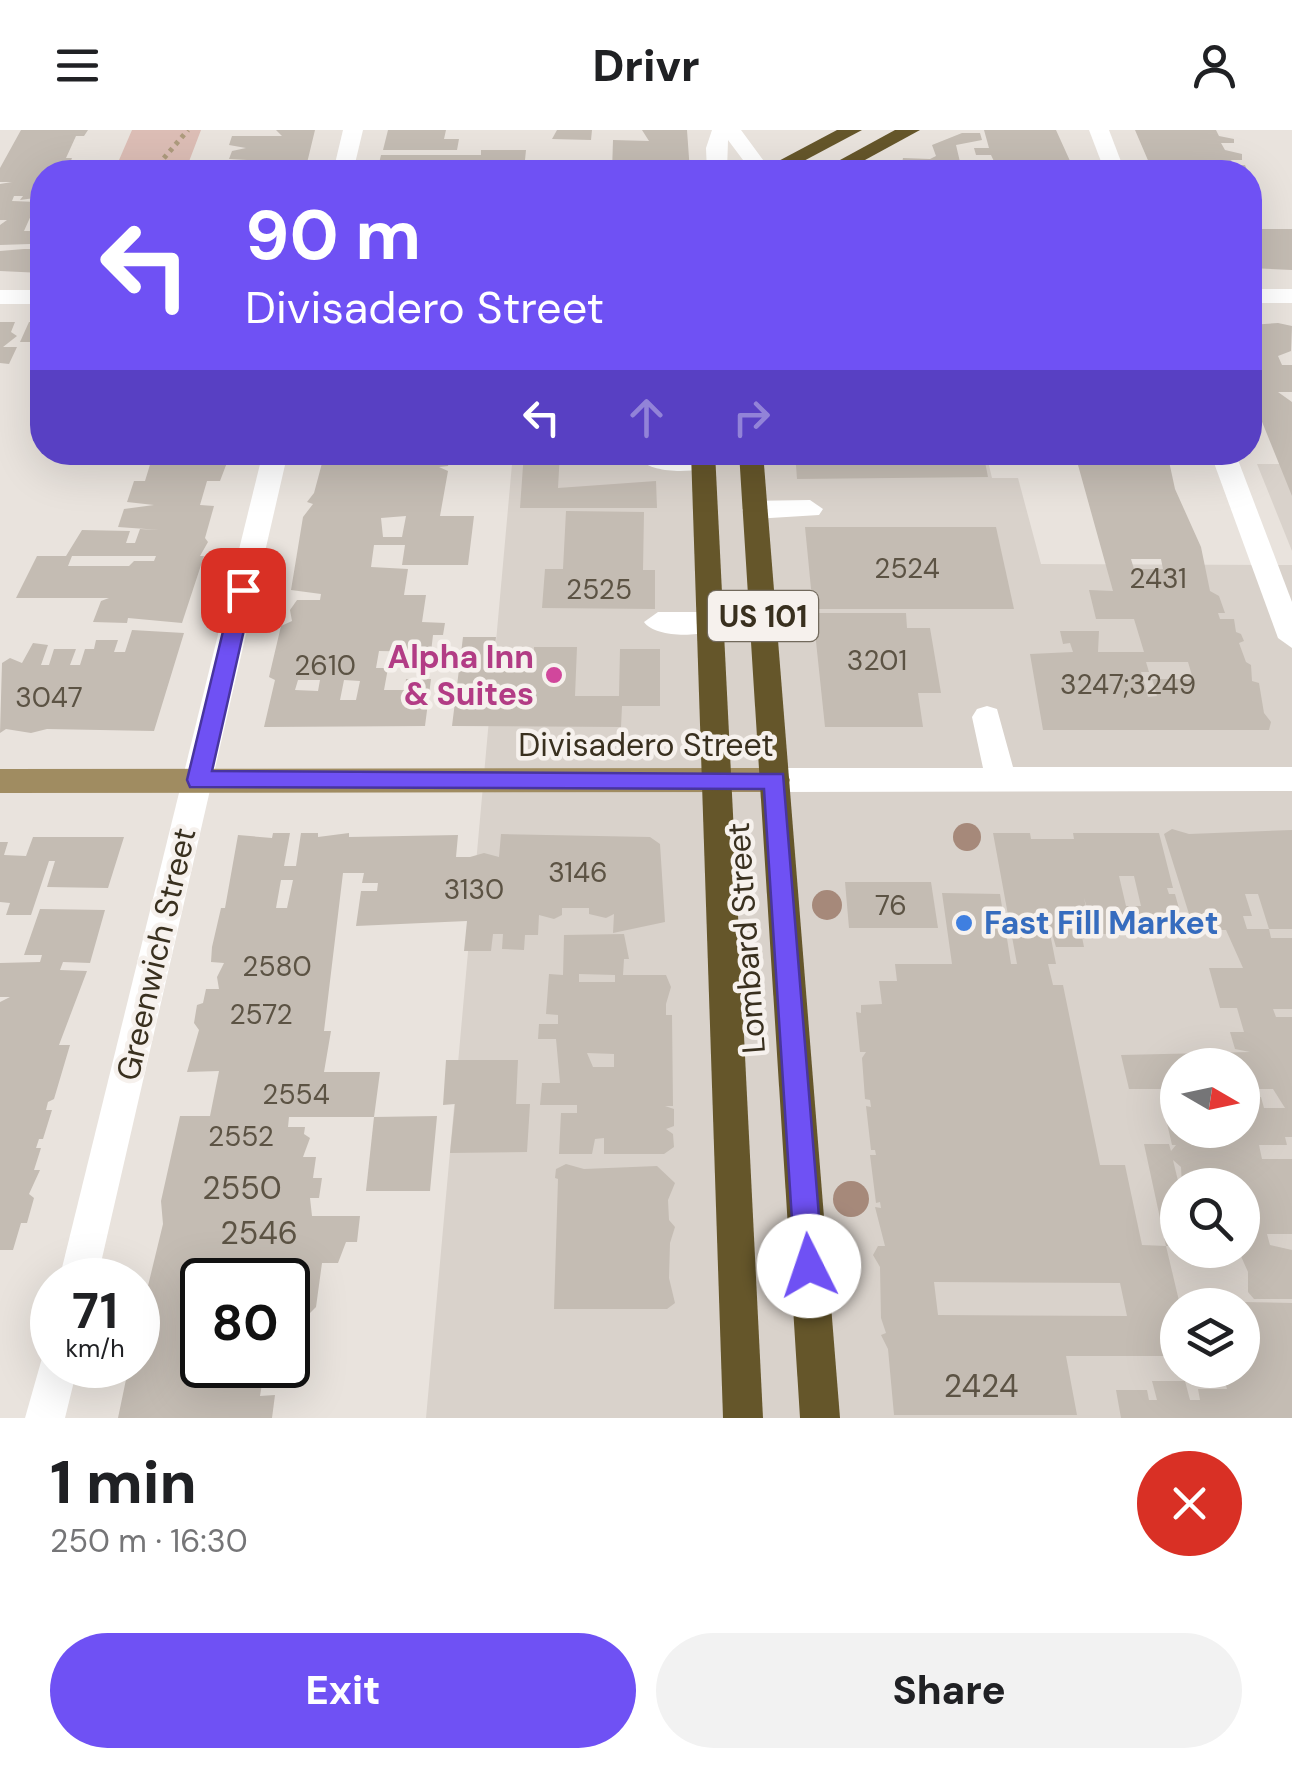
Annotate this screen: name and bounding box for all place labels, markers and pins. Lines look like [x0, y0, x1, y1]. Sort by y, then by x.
pin [201, 548, 286, 633]
place label: Alpha Inn & Suites [388, 636, 534, 715]
marker: Alpha Inn & Suites [543, 664, 565, 686]
place label: Fast Fill Market [984, 902, 1219, 944]
marker: Fast Fill Market [953, 912, 975, 934]

